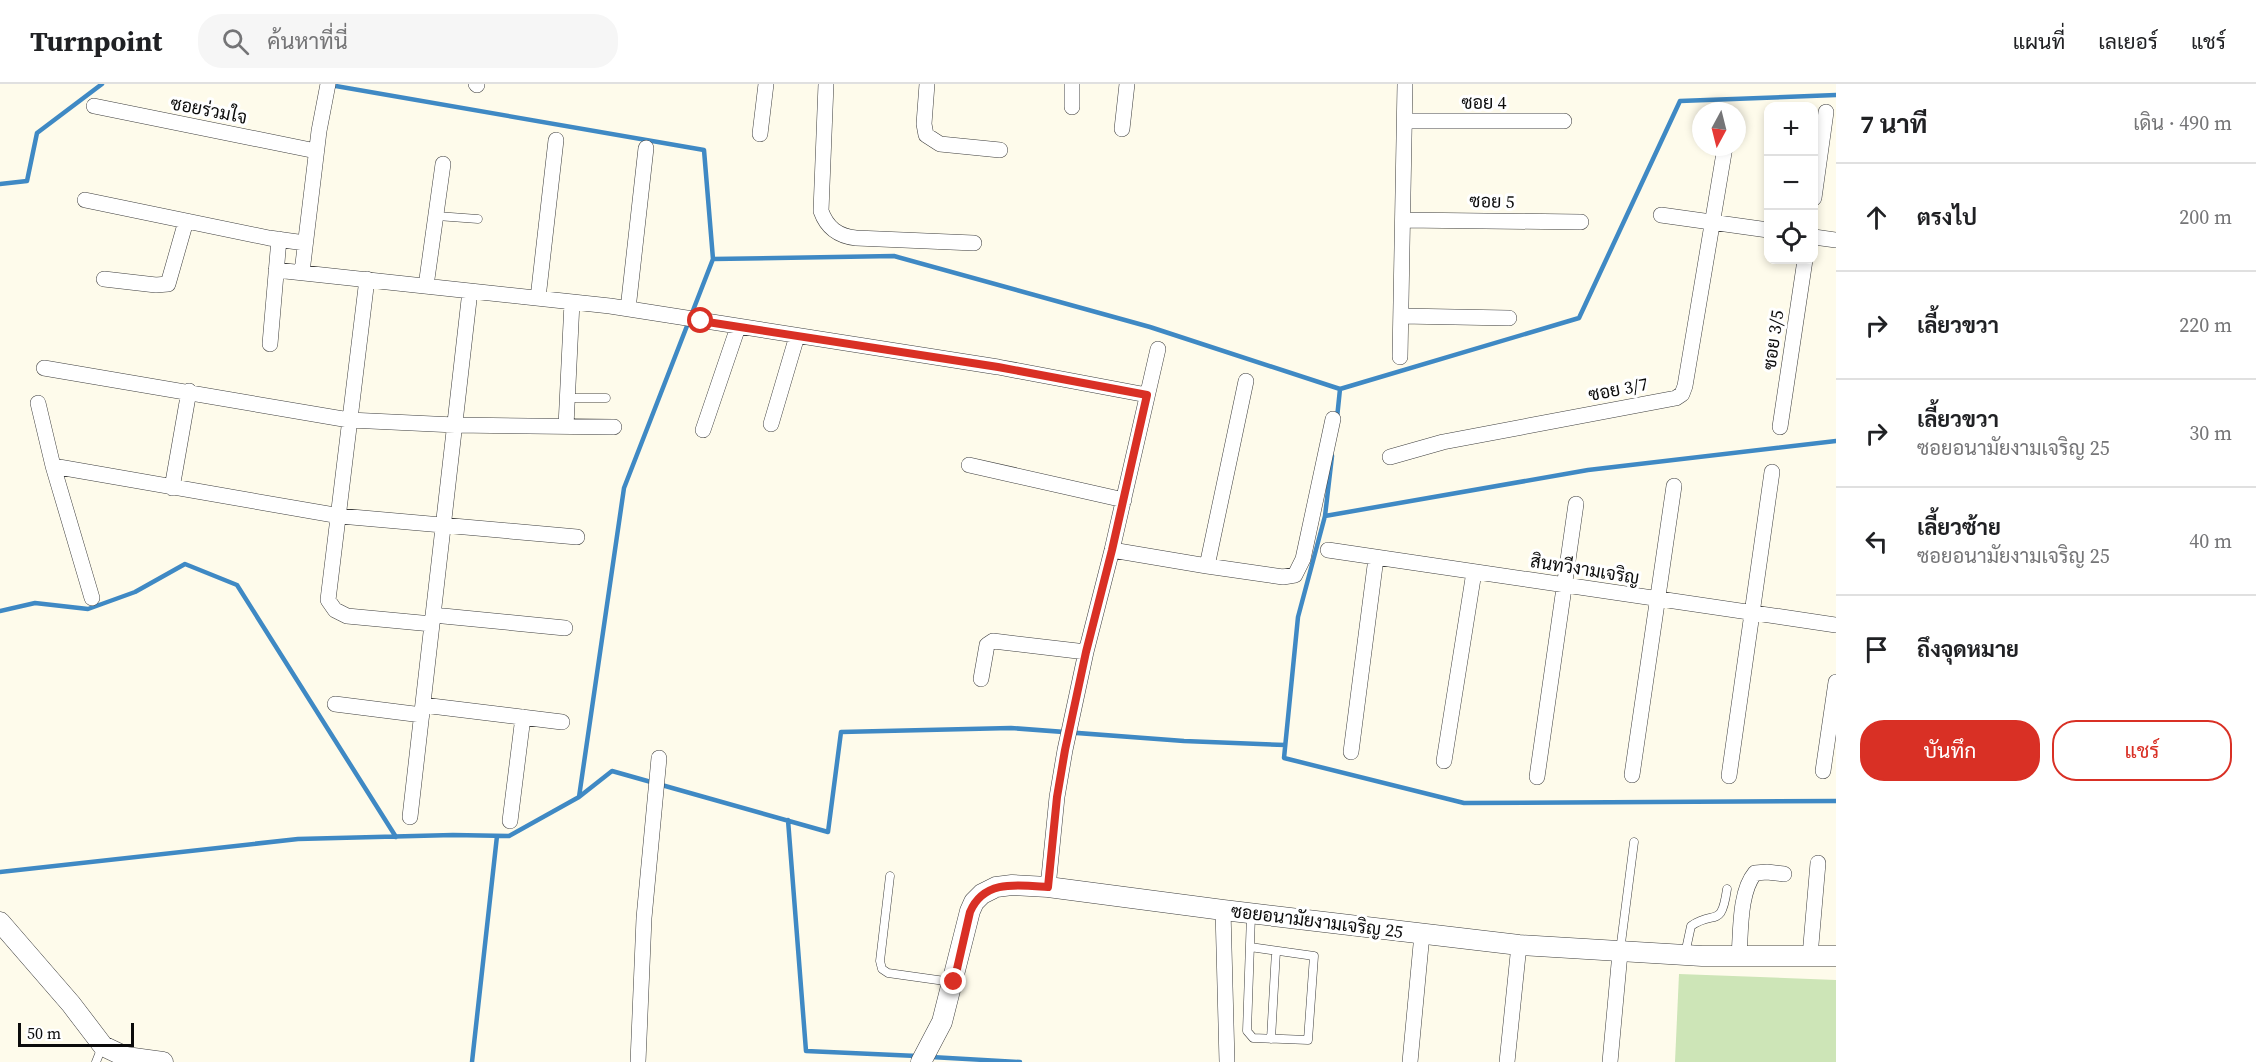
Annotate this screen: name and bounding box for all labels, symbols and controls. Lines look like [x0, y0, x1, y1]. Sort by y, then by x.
search box [198, 14, 618, 68]
text: Turnpoint [30, 22, 162, 60]
icon: search [219, 25, 252, 58]
text: ค้นหาที่นี่ [267, 26, 348, 56]
text: แผนที่ [2013, 27, 2065, 56]
text: เลเยอร์ [2098, 27, 2158, 56]
text: แชร์ [2191, 27, 2226, 56]
street label: ซอยร่วมใจ [168, 90, 250, 130]
street label: ซอย 4 [1461, 90, 1507, 115]
north arrow [1692, 102, 1746, 156]
map controls [1764, 102, 1818, 264]
button: + [1764, 102, 1818, 156]
text: 7 นาที [1860, 106, 1927, 142]
text: เดิน · 490 m [2133, 109, 2232, 137]
button: − [1764, 156, 1818, 210]
street label: ซอย 5 [1469, 188, 1515, 214]
icon: ahead [1860, 201, 1893, 234]
text: ตรงไป [1917, 202, 1977, 232]
text: 200 m [2179, 203, 2232, 231]
button: locate [1764, 210, 1818, 264]
route start [687, 307, 713, 333]
street label: ซอย 3/5 [1756, 309, 1790, 371]
icon: right [1860, 309, 1893, 342]
text: เลี้ยวขวา [1917, 310, 1999, 340]
text: 220 m [2179, 311, 2232, 339]
street label: ซอย 3/7 [1586, 371, 1650, 407]
text: เลี้ยวขวา [1917, 404, 1999, 434]
icon: right [1860, 417, 1893, 450]
text: 30 m [2189, 419, 2232, 447]
text: ซอยอนามัยงามเจริญ 25 [1917, 434, 2110, 462]
text: เลี้ยวซ้าย [1917, 512, 2001, 542]
icon: left [1860, 525, 1893, 558]
text: 40 m [2189, 527, 2232, 555]
text: ซอยอนามัยงามเจริญ 25 [1917, 542, 2110, 570]
street label: สินทวีงามเจริญ [1529, 548, 1641, 590]
icon: arrive [1860, 633, 1893, 666]
text: ถึงจุดหมาย [1917, 634, 2019, 664]
button: บันทึก [1860, 720, 2040, 781]
button: แชร์ [2052, 720, 2232, 781]
street label: ซอยอนามัยงามเจริญ 25 [1229, 898, 1405, 944]
route end [940, 968, 966, 994]
scale bar [18, 1020, 134, 1048]
text: 50 m [27, 1022, 61, 1044]

